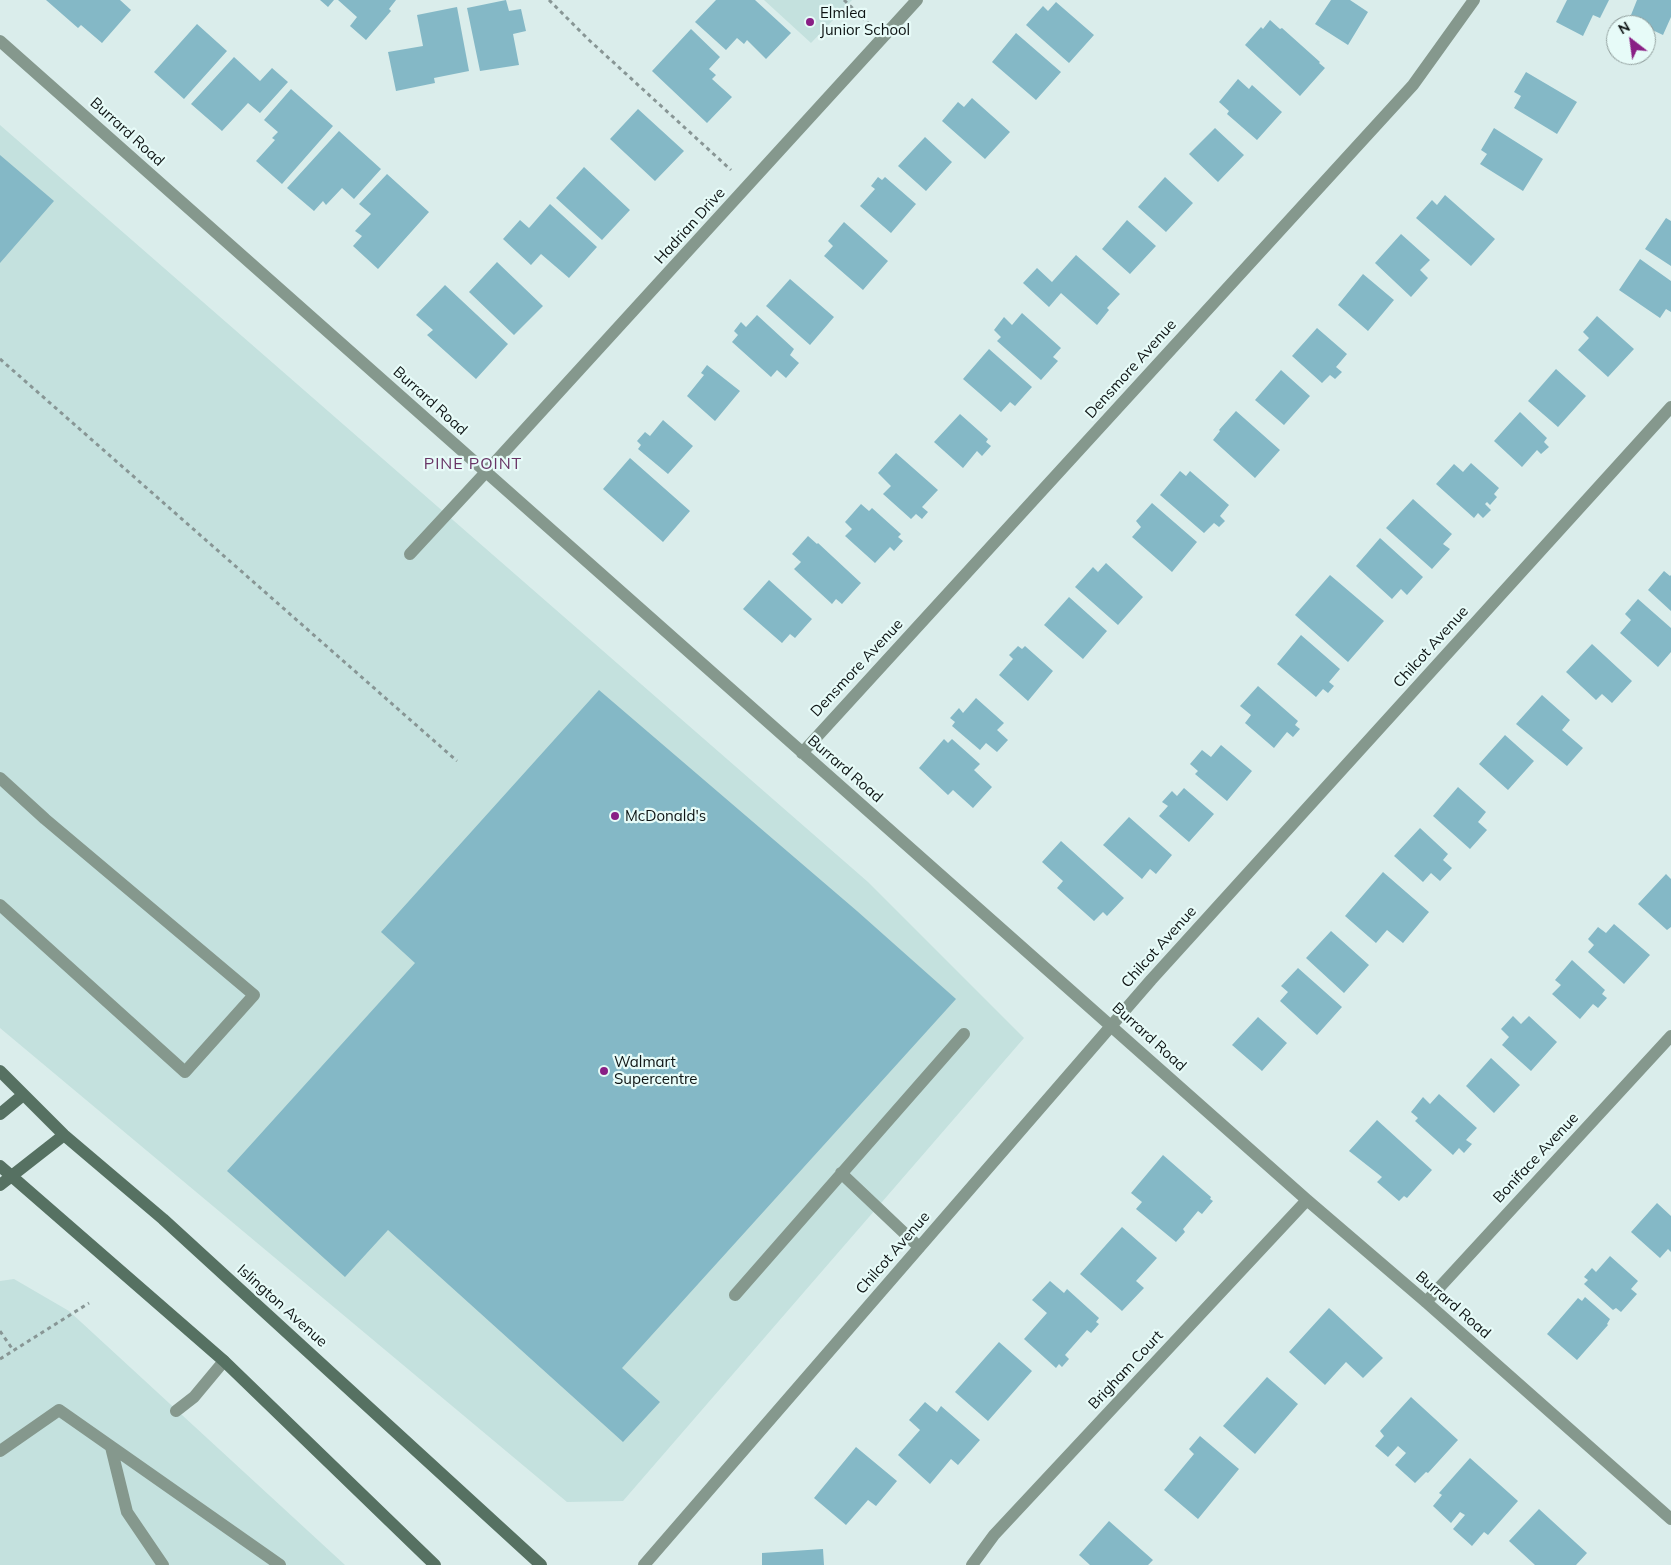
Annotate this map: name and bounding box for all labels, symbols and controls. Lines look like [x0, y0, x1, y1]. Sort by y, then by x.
place label: Elmlea Junior School [820, 4, 910, 39]
north arrow [1606, 15, 1656, 65]
marker: Elmlea Junior School [804, 16, 816, 28]
text: N [1615, 17, 1633, 38]
street label: Burrard Road [86, 94, 168, 170]
street label: Hadrian Drive [651, 184, 729, 268]
street label: Densmore Avenue [1082, 316, 1180, 422]
street label: Burrard Road [389, 363, 471, 439]
district label: PINE POINT [422, 454, 524, 474]
street label: Chilcot Avenue [1390, 603, 1472, 691]
street label: Densmore Avenue [807, 615, 907, 721]
street label: Burrard Road [804, 731, 886, 807]
place label: McDonald's [625, 807, 706, 825]
marker: McDonald's [609, 810, 621, 822]
street label: Chilcot Avenue [1118, 903, 1200, 991]
street label: Burrard Road [1108, 999, 1190, 1075]
place label: Walmart Supercentre [614, 1053, 697, 1088]
marker: Walmart Supercentre [598, 1065, 610, 1077]
street label: Boniface Avenue [1490, 1109, 1582, 1207]
street label: Chilcot Avenue [852, 1208, 934, 1298]
street label: Islington Avenue [233, 1261, 331, 1351]
street label: Burrard Road [1412, 1267, 1494, 1343]
street label: Brigham Court [1085, 1327, 1167, 1413]

